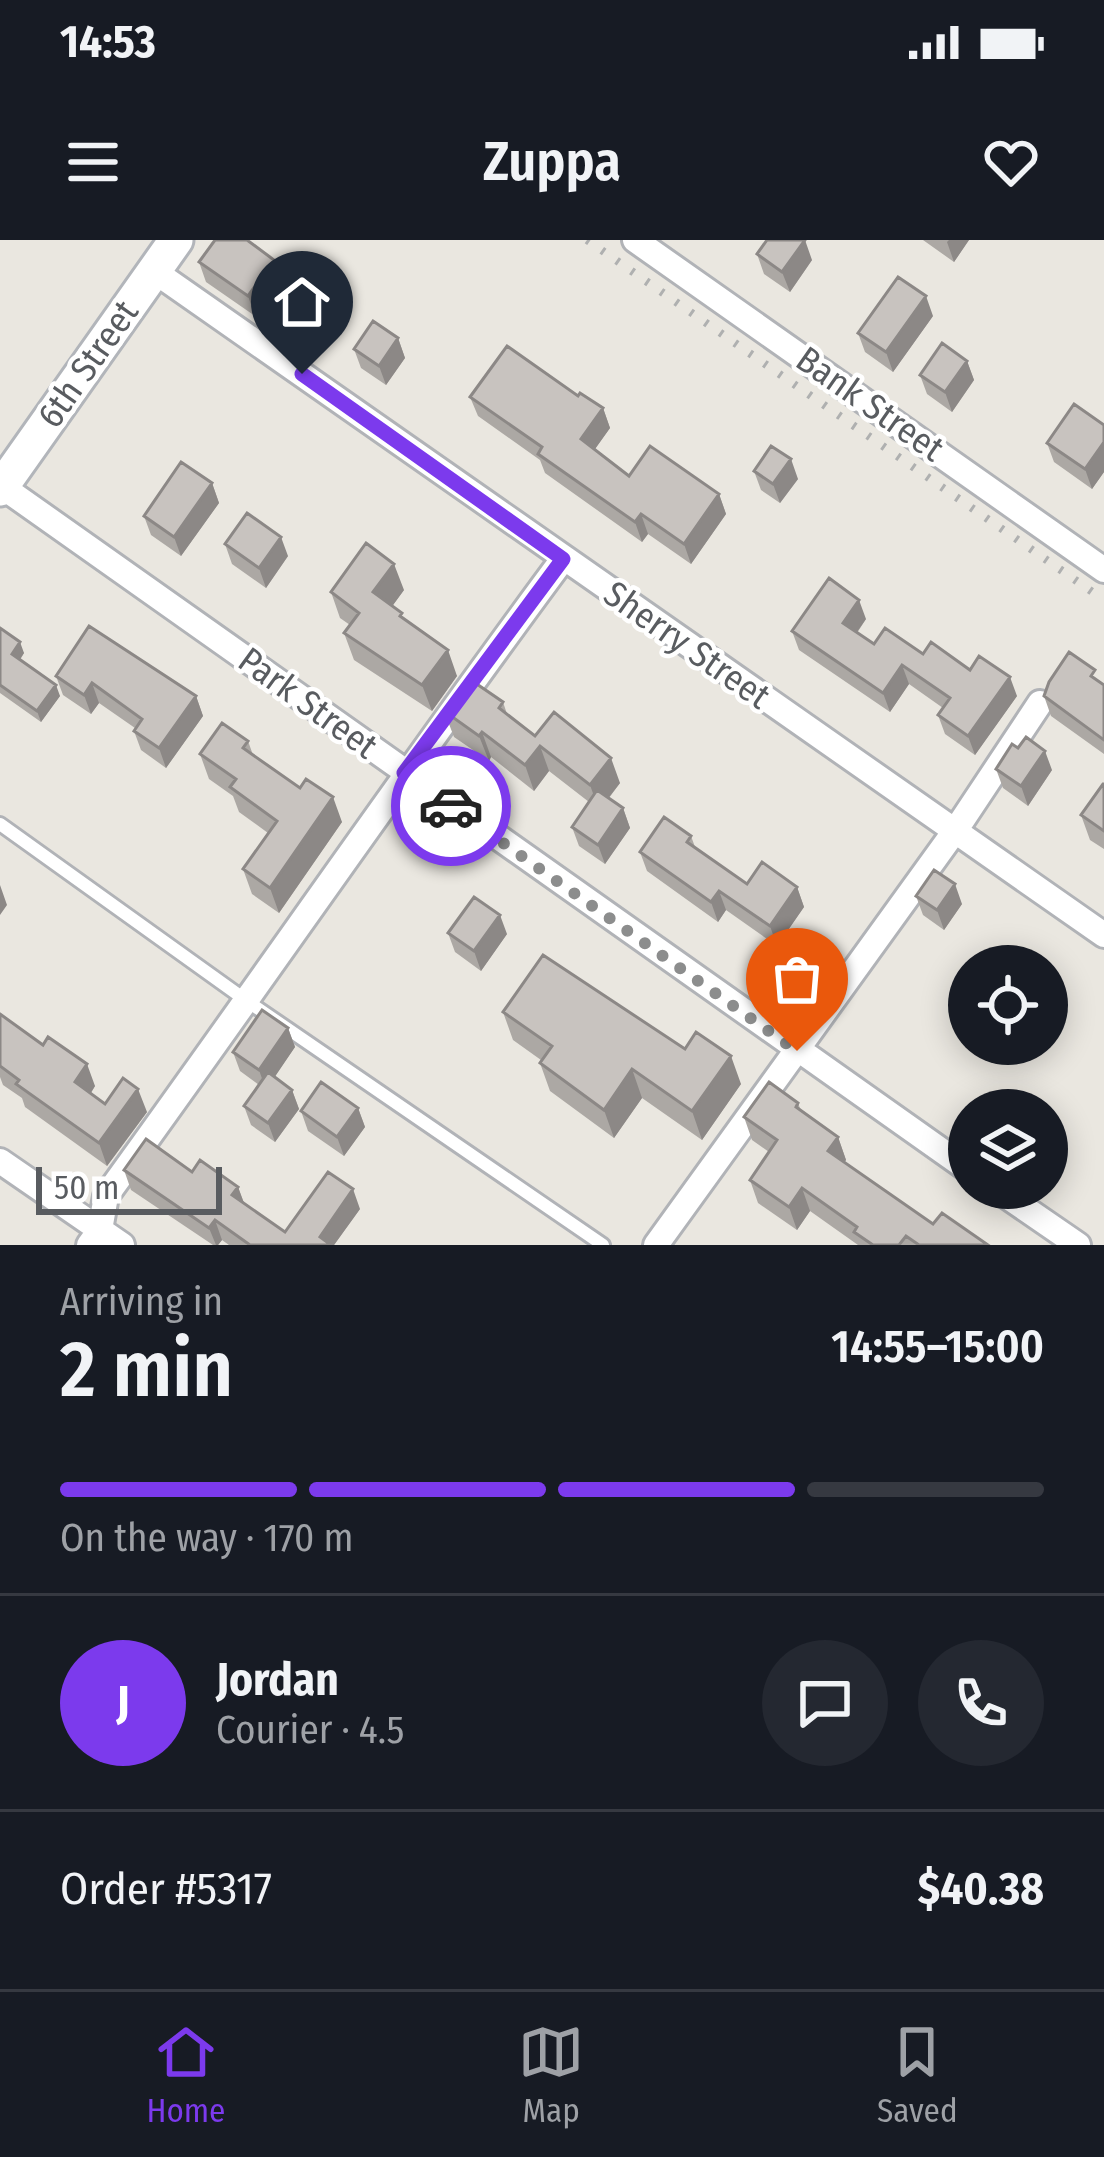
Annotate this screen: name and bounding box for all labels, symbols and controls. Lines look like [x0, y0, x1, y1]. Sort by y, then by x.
text: 14:53 [60, 15, 156, 69]
icon: menu [60, 129, 126, 195]
icon: heart [978, 129, 1044, 195]
text: Zuppa [483, 130, 621, 194]
pin [251, 251, 353, 374]
icon: home [269, 269, 335, 335]
street label: 6th Street [28, 292, 148, 436]
street label: Bank Street [788, 337, 952, 471]
street label: Sherry Street [595, 572, 779, 718]
street label: Park Street [230, 638, 386, 768]
courier [391, 746, 511, 866]
icon: car [418, 773, 484, 839]
pin [746, 928, 848, 1051]
map controls [948, 945, 1068, 1209]
button: locate [948, 945, 1068, 1065]
icon: bag [764, 946, 830, 1012]
button: layers [948, 1089, 1068, 1209]
scale bar [36, 1161, 222, 1214]
text: 50 m [54, 1168, 119, 1208]
text: Arriving in [60, 1279, 223, 1325]
text: 14:55–15:00 [831, 1320, 1044, 1374]
text: 2 min [60, 1323, 233, 1417]
text: On the way · 170 m [60, 1515, 354, 1561]
button: chat [762, 1640, 888, 1766]
button: phone [918, 1640, 1044, 1766]
text: Jordan [216, 1653, 339, 1707]
text: J [116, 1676, 130, 1730]
text: Courier · 4.5 [216, 1707, 404, 1753]
text: Order #5317 [60, 1862, 272, 1916]
text: $40.38 [918, 1862, 1044, 1916]
tab: Home [146, 2019, 225, 2131]
tab: Map [518, 2019, 584, 2131]
tab: Saved [877, 2019, 958, 2131]

